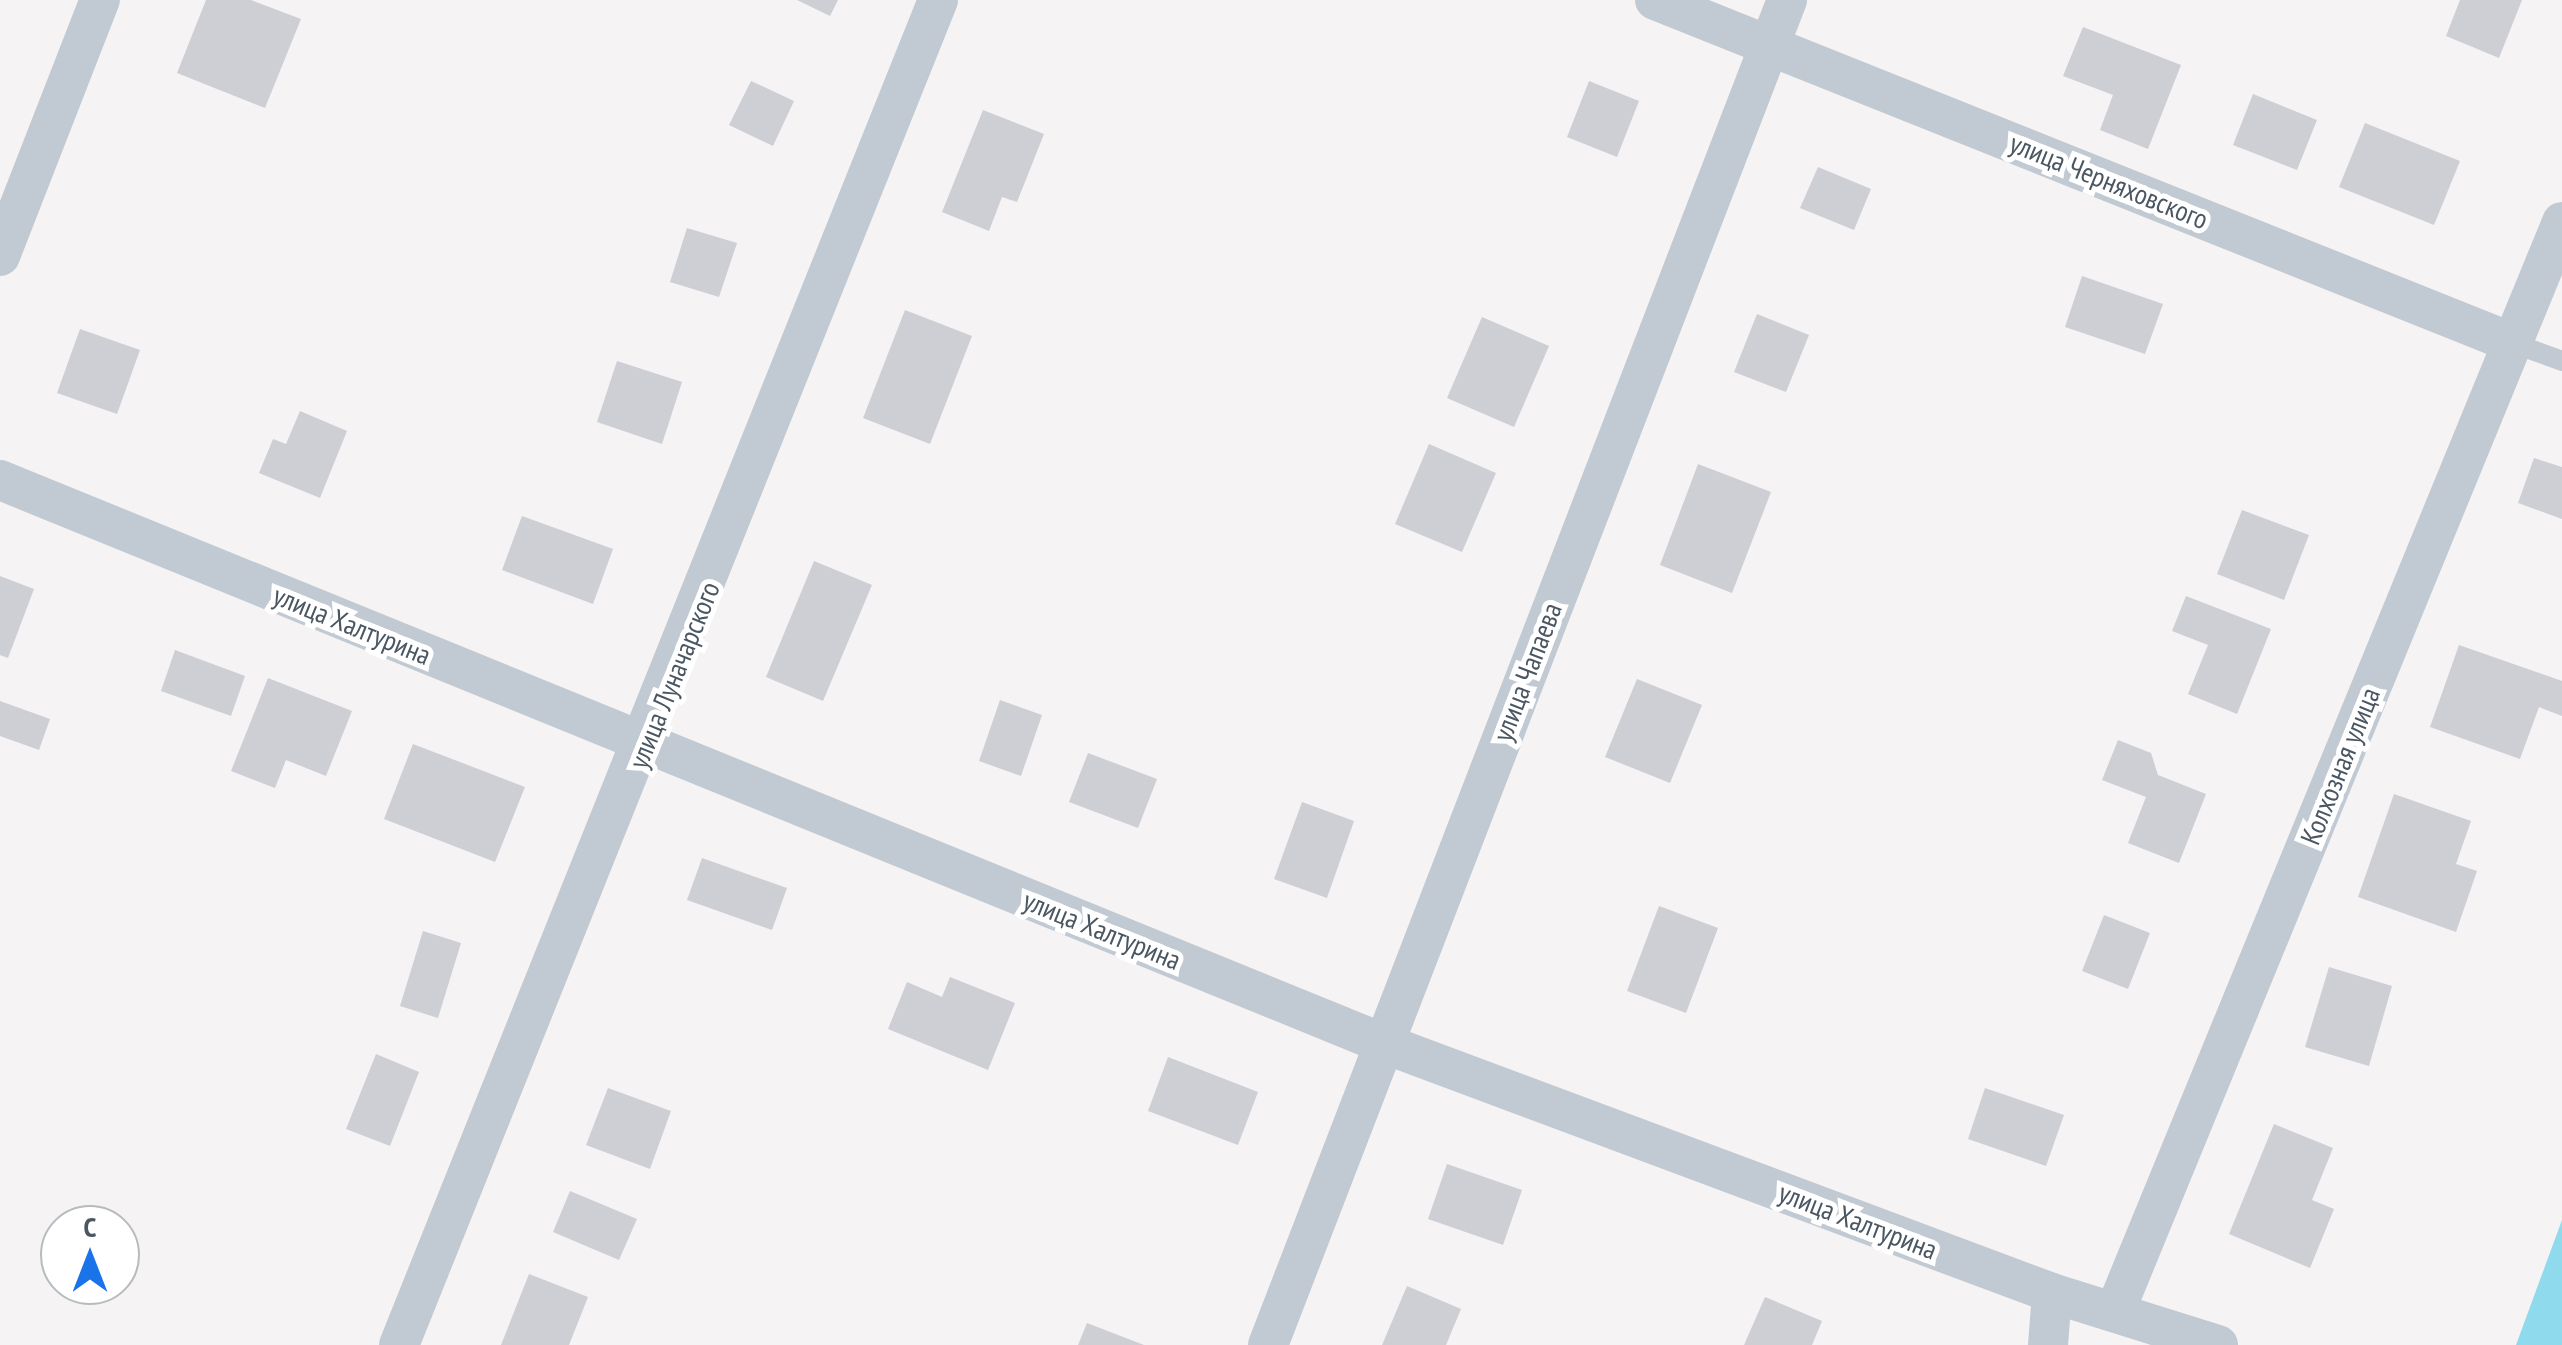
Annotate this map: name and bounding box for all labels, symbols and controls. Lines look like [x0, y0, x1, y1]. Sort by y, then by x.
street label: улица Черняховского [2005, 126, 2213, 236]
street label: улица Луначарского [621, 577, 727, 773]
street label: улица Халтурина [268, 578, 436, 672]
street label: улица Чапаева [1485, 598, 1569, 746]
street label: Колхозная улица [2293, 683, 2387, 849]
street label: улица Халтурина [1018, 883, 1186, 977]
street label: улица Халтурина [1774, 1175, 1942, 1267]
north arrow [40, 1205, 140, 1305]
text: С [84, 1208, 96, 1245]

